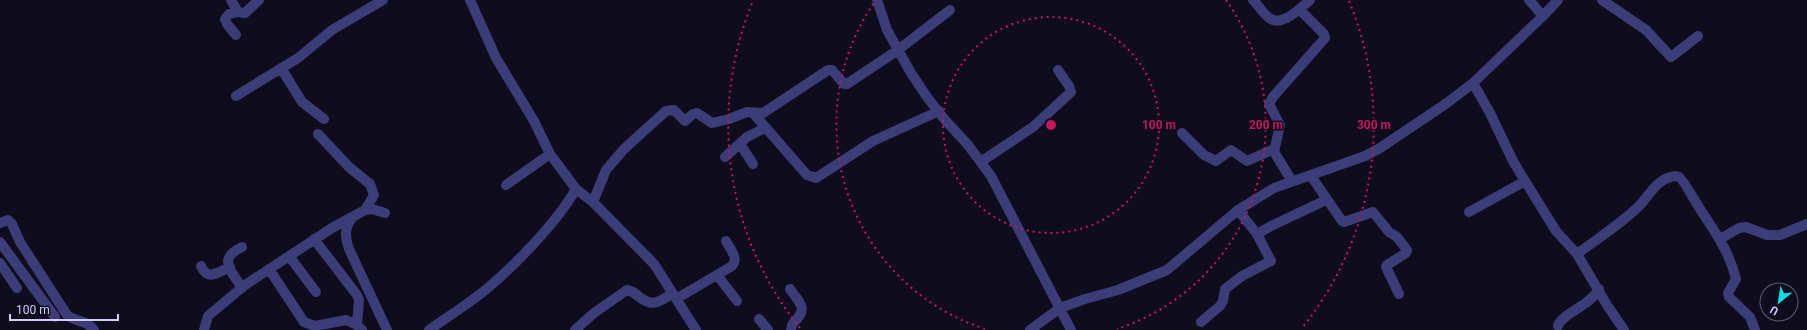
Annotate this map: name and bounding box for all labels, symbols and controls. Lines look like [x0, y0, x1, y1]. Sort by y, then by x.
centre of rings [1044, 118, 1058, 132]
text: 100 m [1142, 118, 1176, 132]
text: 200 m [1249, 118, 1283, 132]
text: 300 m [1357, 118, 1391, 132]
north arrow [1759, 282, 1799, 322]
scale bar [10, 296, 118, 322]
text: 100 m [16, 303, 50, 317]
text: U [1768, 303, 1781, 318]

